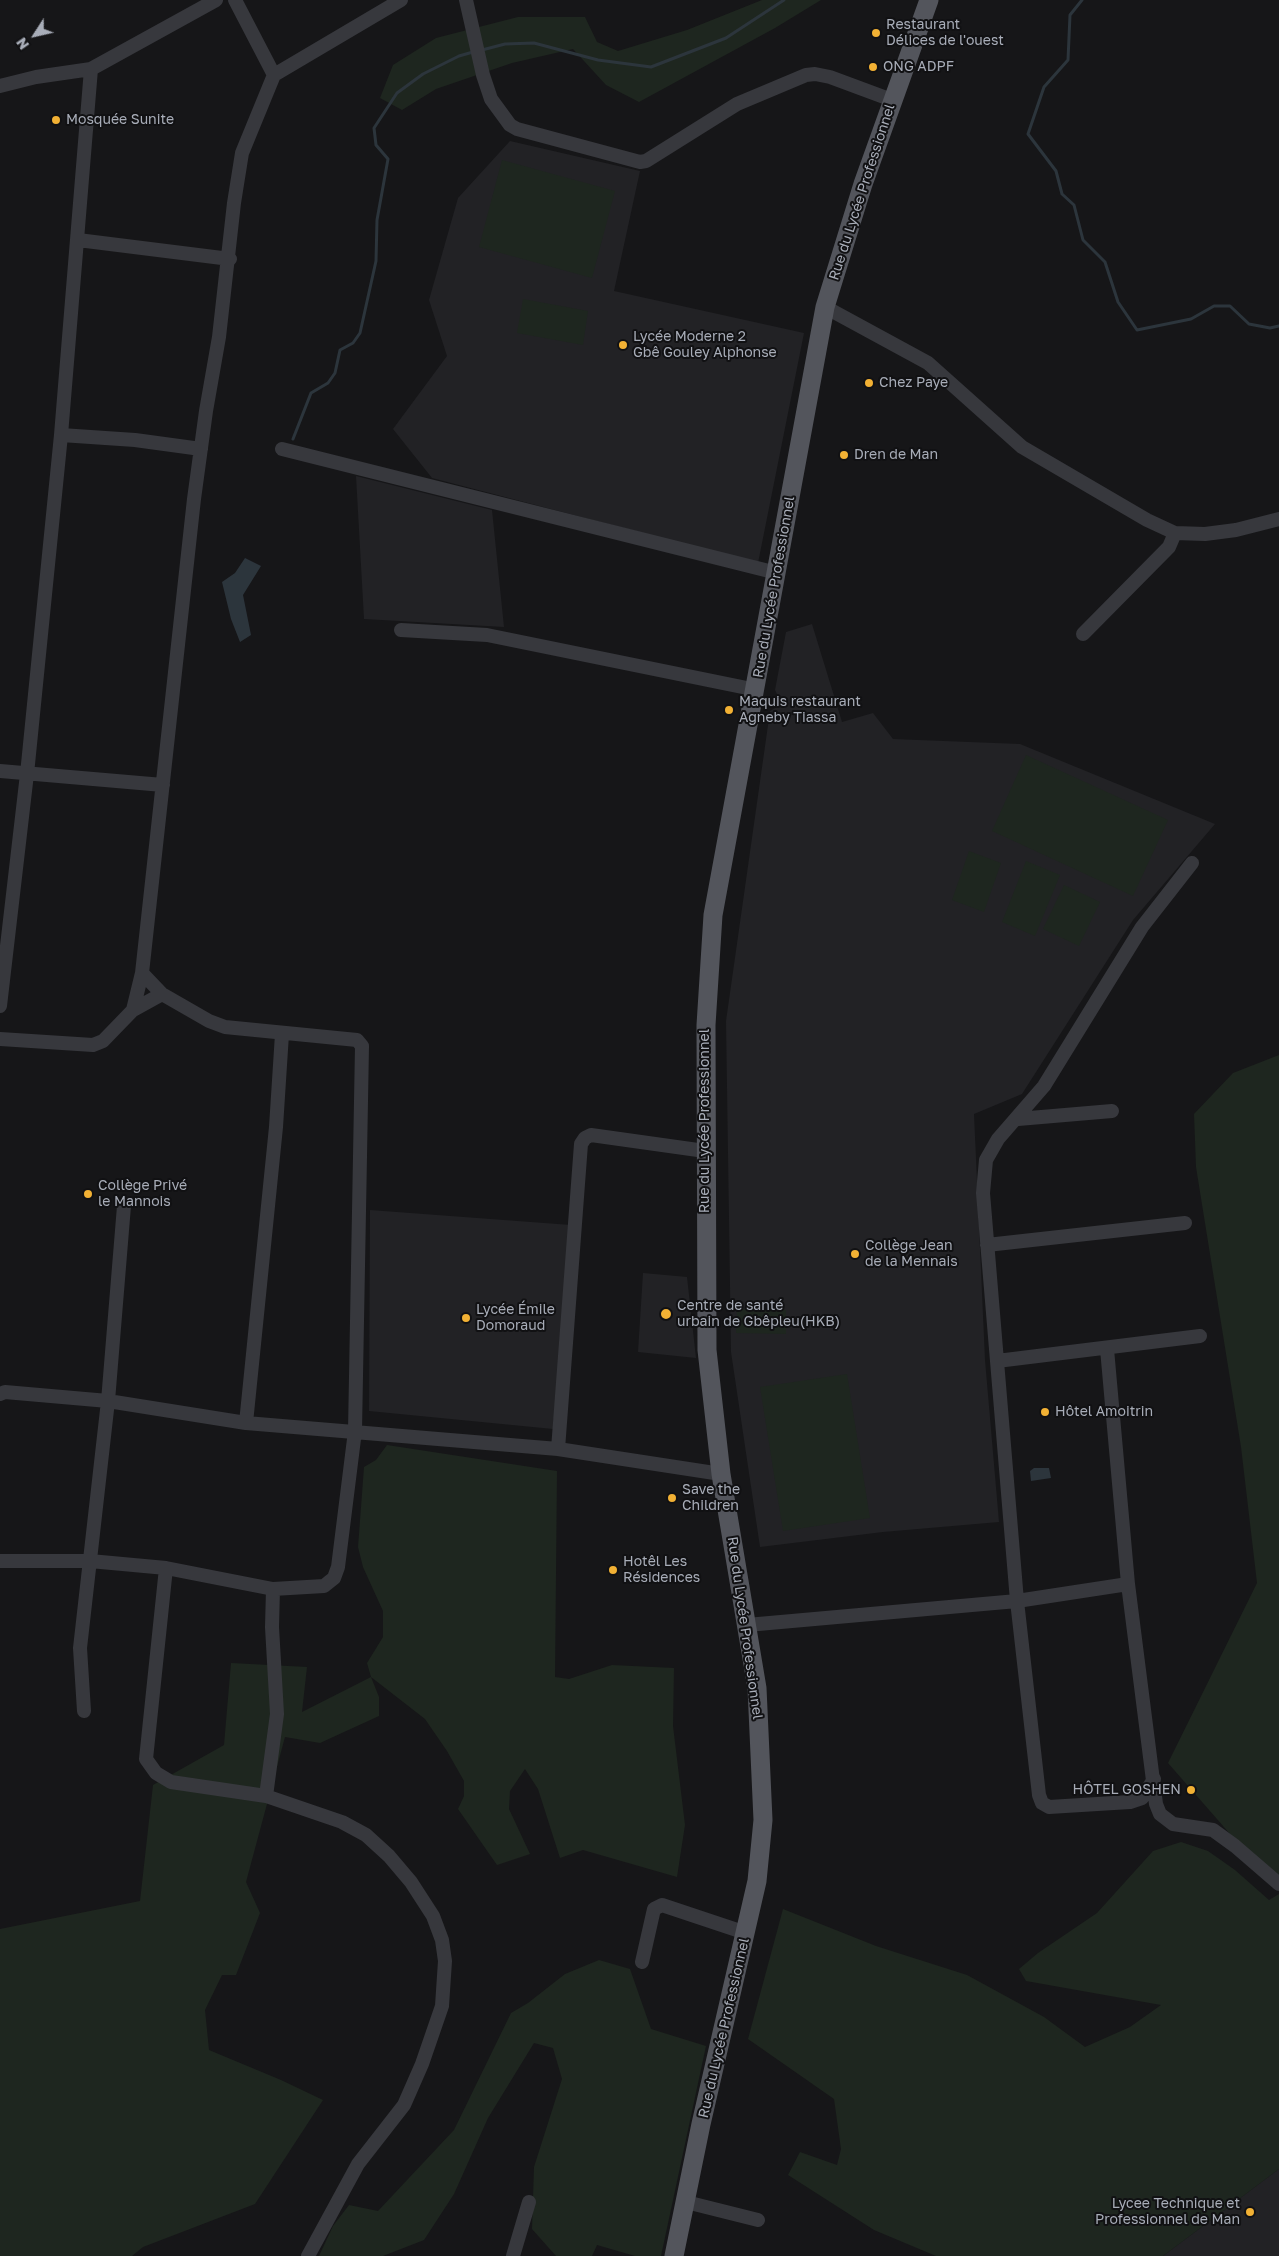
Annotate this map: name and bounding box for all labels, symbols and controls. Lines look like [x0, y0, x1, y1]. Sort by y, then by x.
north arrow [10, 10, 60, 60]
place label: Restaurant Délices de l'ouest [886, 17, 1004, 49]
marker: Restaurant Délices de l'ouest [870, 27, 882, 39]
text: N [12, 35, 32, 53]
place label: ONG ADPF [883, 59, 954, 75]
marker: ONG ADPF [867, 61, 879, 73]
street label: Rue du Lycée Professionnel [826, 102, 898, 282]
place label: Mosquée Sunite [66, 112, 174, 128]
marker: Mosquée Sunite [50, 114, 62, 126]
place label: Lycée Moderne 2 Gbê Gouley Alphonse [633, 329, 777, 362]
marker: Lycée Moderne 2 Gbê Gouley Alphonse [617, 339, 629, 351]
place label: Chez Paye [879, 375, 948, 391]
marker: Chez Paye [863, 377, 875, 389]
place label: Dren de Man [854, 447, 938, 463]
marker: Dren de Man [838, 449, 850, 461]
street label: Rue du Lycée Professionnel [750, 495, 798, 679]
place label: Maquis restaurant Agneby Tiassa [739, 694, 861, 726]
marker: Maquis restaurant Agneby Tiassa [723, 704, 735, 716]
street label: Rue du Lycée Professionnel [697, 1029, 713, 1213]
place label: Collège Privé le Mannois [98, 1178, 187, 1210]
marker: Collège Privé le Mannois [82, 1188, 94, 1200]
place label: Collège Jean de la Mennais [865, 1238, 958, 1270]
marker: Collège Jean de la Mennais [849, 1248, 861, 1260]
place label: Centre de santé urbain de Gbêpleu(HKB) [677, 1298, 840, 1330]
place label: Lycée Émile Domoraud [476, 1302, 555, 1334]
marker: Centre de santé urbain de Gbêpleu(HKB) [659, 1307, 673, 1321]
marker: Lycée Émile Domoraud [460, 1312, 472, 1324]
place label: Hôtel Amoitrin [1055, 1404, 1153, 1420]
marker: Hôtel Amoitrin [1039, 1406, 1051, 1418]
place label: Save the Children [682, 1482, 740, 1514]
marker: Save the Children [666, 1492, 678, 1504]
street label: Rue du Lycée Professionnel [724, 1536, 766, 1720]
place label: Hotêl Les Résidences [623, 1554, 700, 1586]
marker: Hotêl Les Résidences [607, 1564, 619, 1576]
place label: HÔTEL GOSHEN [1073, 1782, 1181, 1798]
marker: HÔTEL GOSHEN [1185, 1784, 1197, 1796]
street label: Rue du Lycée Professionnel [695, 1936, 753, 2120]
place label: Lycee Technique et Professionnel de Man [1095, 2196, 1240, 2228]
marker: Lycee Technique et Professionnel de Man [1244, 2206, 1256, 2218]

